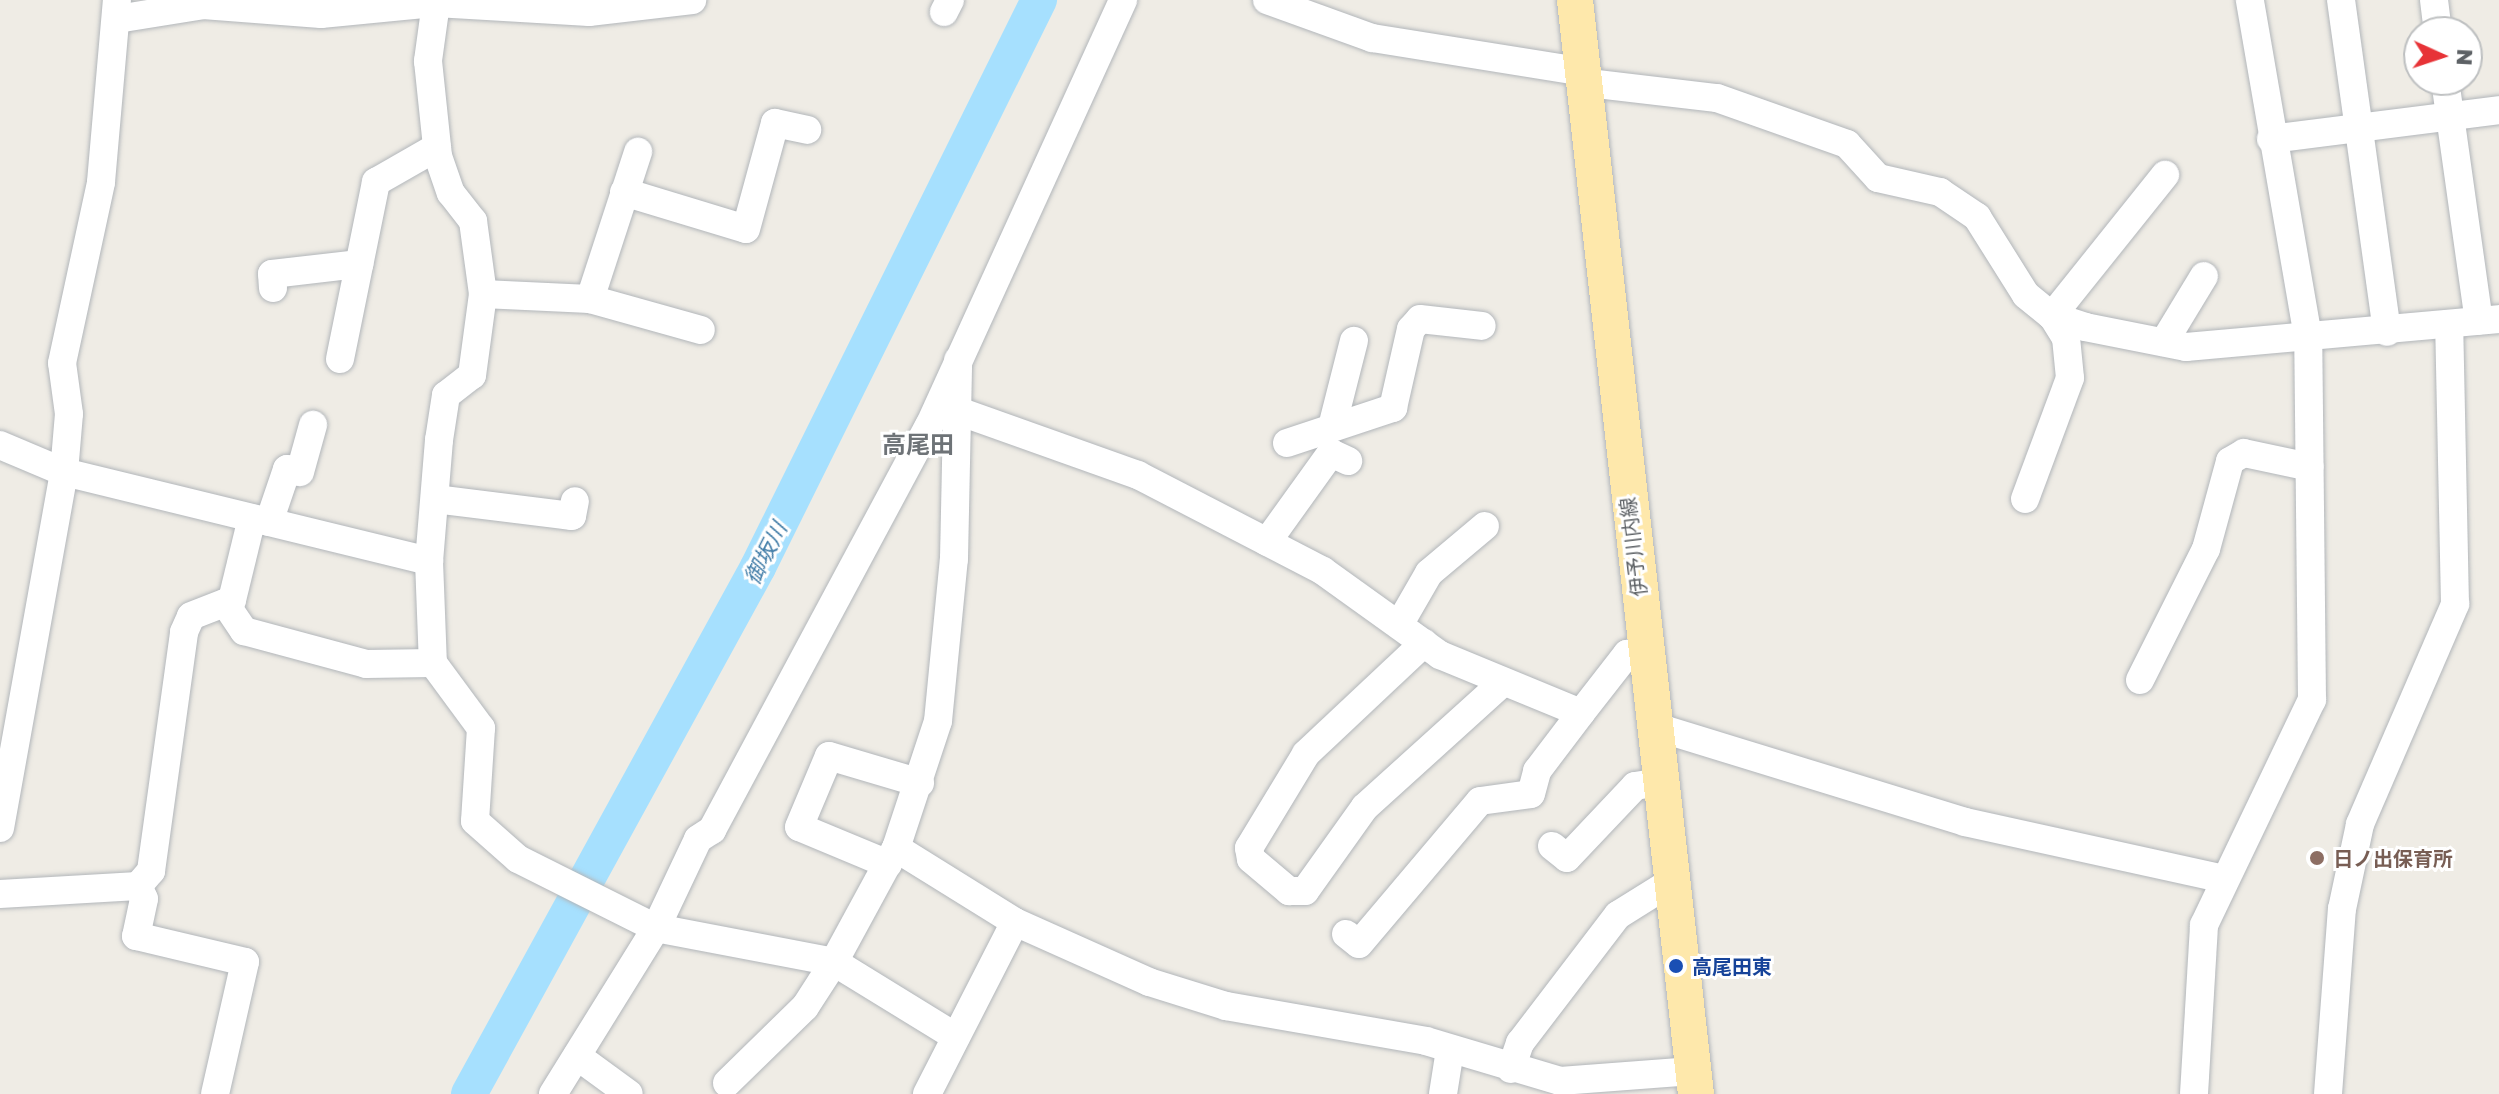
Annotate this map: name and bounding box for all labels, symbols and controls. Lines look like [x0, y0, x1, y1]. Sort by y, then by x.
north arrow [2403, 16, 2483, 96]
text: N [2452, 48, 2479, 66]
district label: 高尾田 [882, 430, 954, 458]
street label: 伊予川内線 [1615, 496, 1651, 598]
water label: 御坂川 [738, 518, 792, 588]
place label: 日ノ出保育所 [2333, 846, 2453, 870]
marker: 日ノ出保育所 [2308, 849, 2326, 867]
place label: 高尾田東 [1692, 954, 1772, 978]
marker: 高尾田東 [1667, 957, 1685, 975]

